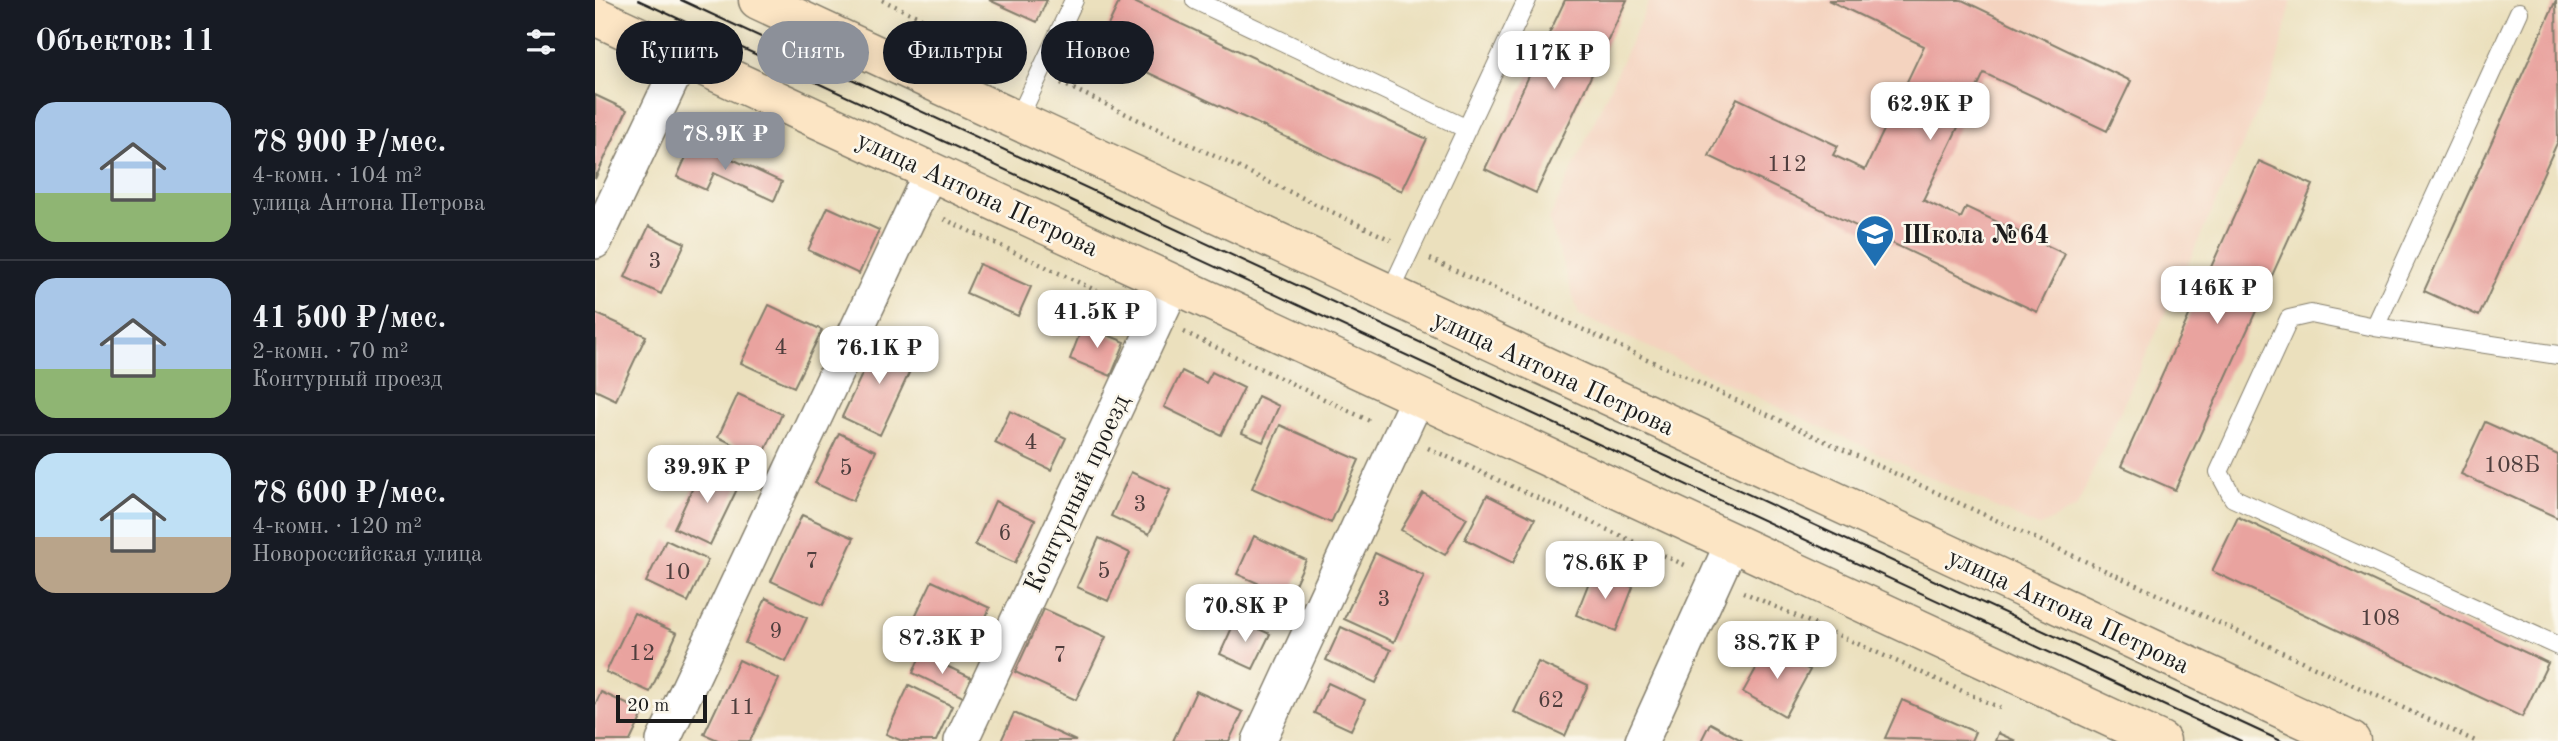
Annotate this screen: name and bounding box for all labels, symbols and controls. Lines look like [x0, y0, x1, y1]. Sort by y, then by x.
chip: Купить [616, 21, 743, 84]
chip: Снять [757, 21, 869, 84]
chip: Фильтры [883, 21, 1027, 84]
chip: Новое [1041, 21, 1154, 84]
icon: filters [522, 23, 560, 61]
text: Объектов: 11 [35, 27, 215, 57]
pin: 117K ₽ [1497, 32, 1611, 91]
text: 117K ₽ [1514, 42, 1594, 65]
pin: 62.9K ₽ [1865, 82, 1995, 142]
text: 62.9K ₽ [1887, 93, 1973, 116]
pin: 78.9K ₽ [660, 113, 790, 172]
text: 78.9K ₽ [682, 123, 768, 146]
street label: улица Антона Петрова [852, 127, 1102, 262]
text: 78 900 ₽/мес. [252, 128, 446, 158]
icon: home [91, 130, 175, 214]
house number: 112 [1767, 153, 1807, 176]
text: 4-комн. · 104 m² [252, 164, 422, 187]
text: улица Антона Петрова [252, 192, 485, 215]
school or university icon: Школа №64 [1854, 213, 1896, 268]
place label: Школа №64 [1902, 223, 2049, 249]
house number: 3 [648, 250, 662, 273]
pin: 146K ₽ [2160, 266, 2274, 326]
text: 146K ₽ [2177, 277, 2257, 300]
pin: 41.5K ₽ [1032, 290, 1162, 350]
text: 41.5K ₽ [1054, 301, 1140, 324]
text: 41 500 ₽/мес. [252, 304, 446, 334]
icon: home [91, 306, 175, 390]
street label: улица Антона Петрова [1428, 306, 1678, 441]
pin: 76.1K ₽ [814, 326, 944, 386]
house number: 4 [774, 336, 788, 359]
text: 76.1K ₽ [836, 337, 922, 360]
text: 2-комн. · 70 m² [252, 340, 409, 363]
text: Контурный проезд [252, 368, 442, 391]
street label: Контурный проезд [1021, 391, 1135, 597]
house number: 4 [1024, 431, 1038, 454]
pin: 39.9K ₽ [642, 446, 772, 505]
house number: 108Б [2484, 454, 2540, 477]
text: 39.9K ₽ [664, 456, 750, 479]
house number: 5 [839, 457, 853, 480]
text: 78 600 ₽/мес. [252, 479, 446, 509]
icon: home [91, 481, 175, 565]
house number: 3 [1133, 493, 1147, 516]
text: 4-комн. · 120 m² [252, 515, 422, 538]
house number: 6 [998, 522, 1012, 545]
pin: 78.6K ₽ [1540, 542, 1670, 601]
text: Новороссийская улица [252, 543, 482, 566]
street label: улица Антона Петрова [1943, 544, 2193, 679]
house number: 7 [805, 550, 819, 573]
text: 78.6K ₽ [1562, 552, 1648, 575]
house number: 5 [1097, 560, 1111, 583]
house number: 10 [664, 561, 690, 584]
pin: 70.8K ₽ [1180, 584, 1310, 644]
house number: 3 [1377, 588, 1391, 611]
text: 70.8K ₽ [1202, 595, 1288, 618]
house number: 108 [2360, 607, 2400, 630]
pin: 87.3K ₽ [877, 616, 1007, 676]
house number: 9 [769, 620, 783, 643]
pin: 38.7K ₽ [1712, 622, 1842, 681]
text: 87.3K ₽ [899, 627, 985, 650]
text: 38.7K ₽ [1734, 632, 1820, 655]
house number: 12 [629, 642, 655, 665]
house number: 7 [1053, 644, 1067, 667]
house number: 62 [1538, 689, 1564, 712]
scale bar [616, 692, 707, 724]
house number: 11 [729, 696, 755, 719]
text: 20 m [627, 697, 669, 716]

